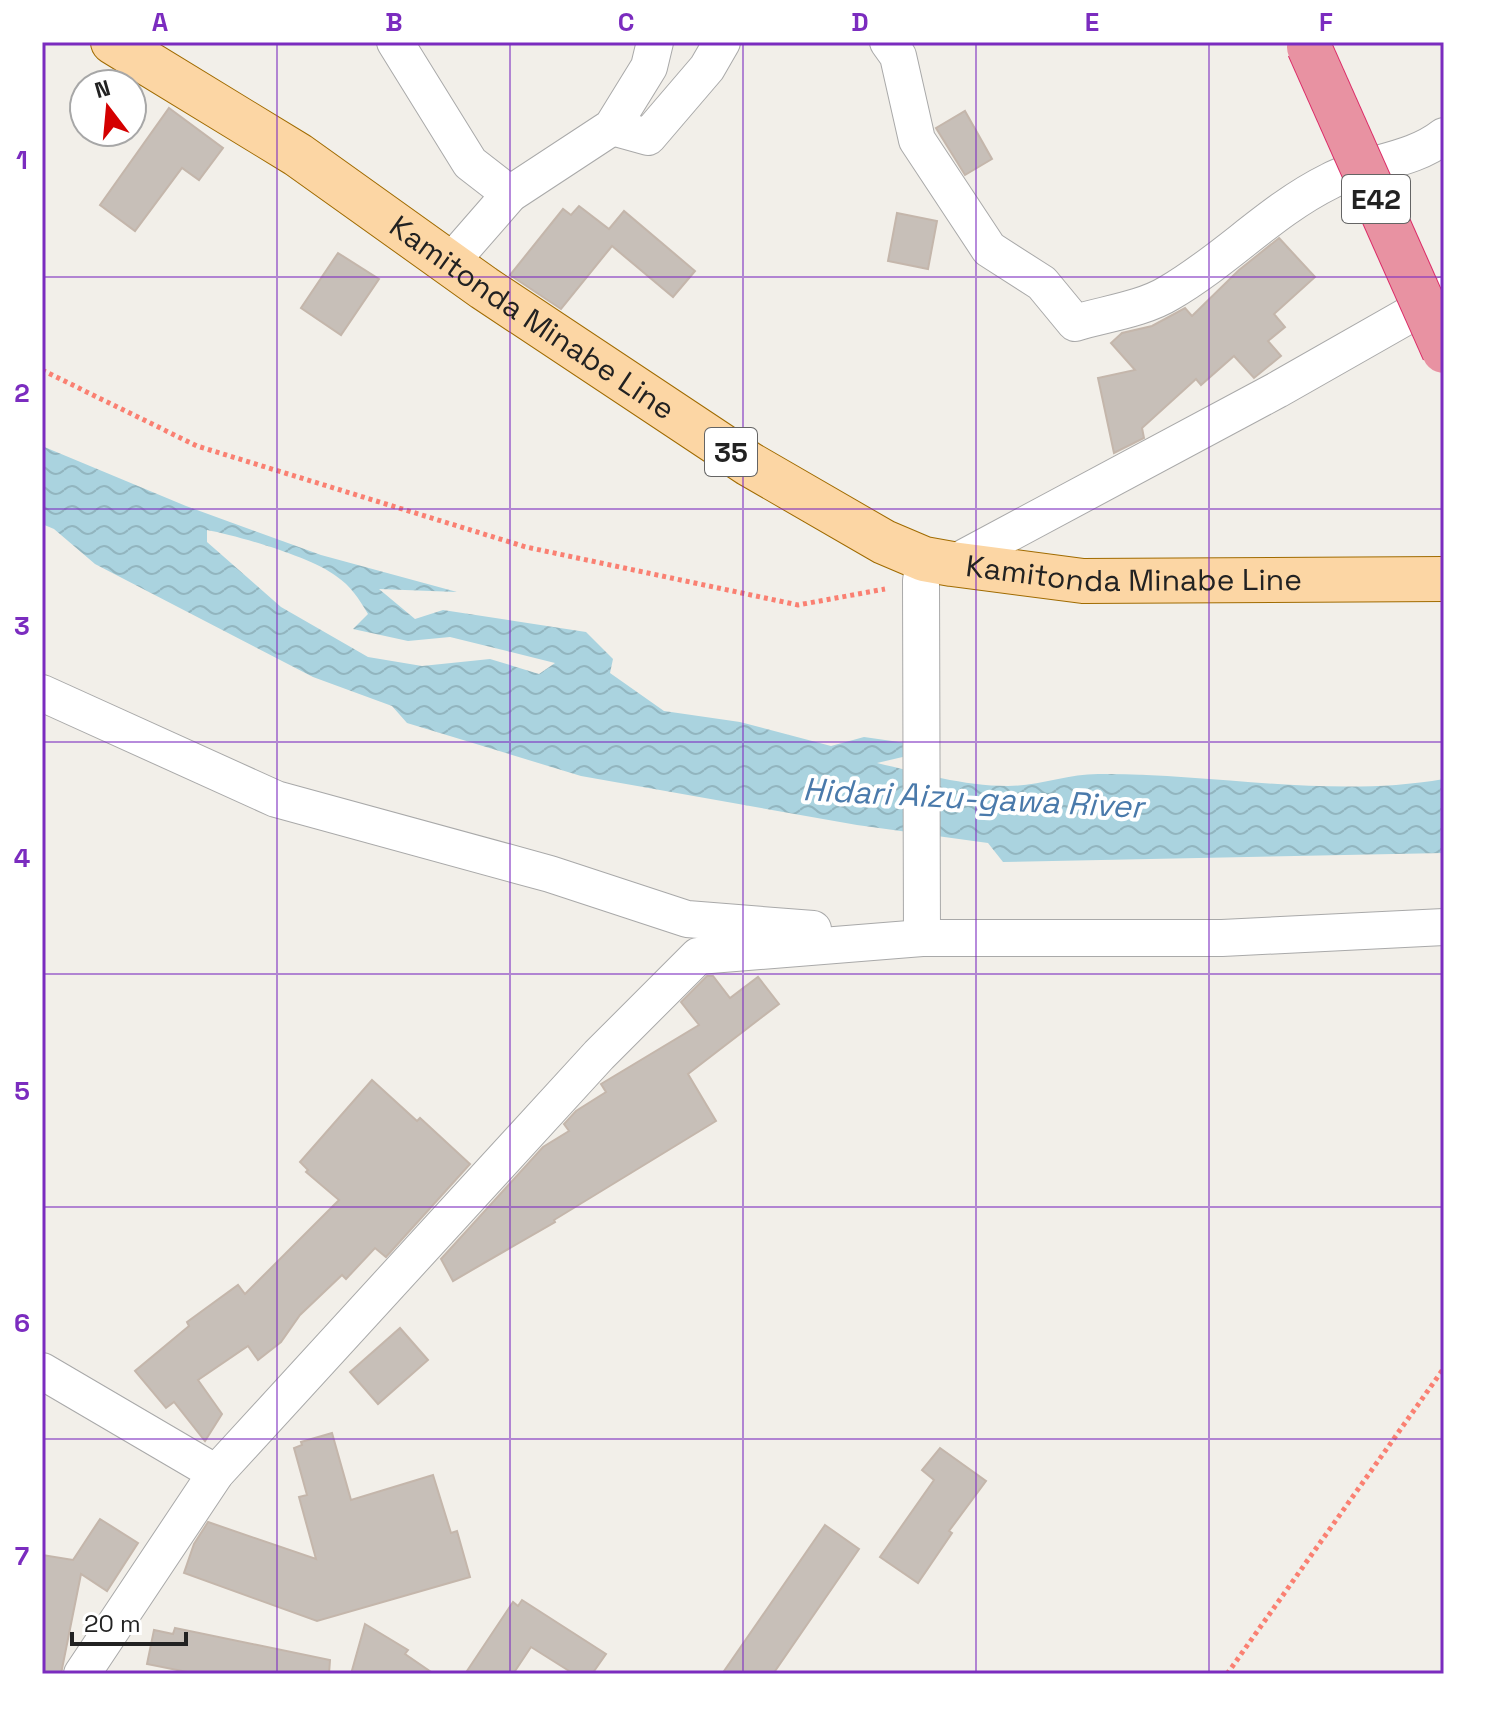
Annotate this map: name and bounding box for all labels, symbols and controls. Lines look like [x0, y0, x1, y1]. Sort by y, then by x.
text: A [152, 5, 169, 39]
text: B [385, 5, 403, 39]
text: C [618, 5, 634, 39]
text: D [851, 5, 869, 39]
text: E [1085, 5, 1099, 39]
text: F [1319, 5, 1333, 39]
north arrow [68, 68, 148, 148]
text: N [92, 73, 113, 104]
text: 1 [16, 143, 28, 177]
road number: E42 [1342, 175, 1410, 223]
street label: Kamitonda Minabe Line [382, 207, 683, 428]
text: 2 [14, 376, 30, 410]
road number: 35 [705, 428, 757, 476]
street label: Kamitonda Minabe Line [964, 546, 1302, 600]
text: 3 [14, 609, 30, 643]
water label: Hidari Aizu-gawa River [802, 769, 1147, 827]
text: 4 [14, 841, 30, 875]
text: 5 [14, 1074, 30, 1108]
text: 6 [14, 1306, 30, 1340]
text: 7 [15, 1539, 29, 1573]
scale bar [72, 1596, 186, 1646]
text: 20 m [84, 1608, 141, 1639]

